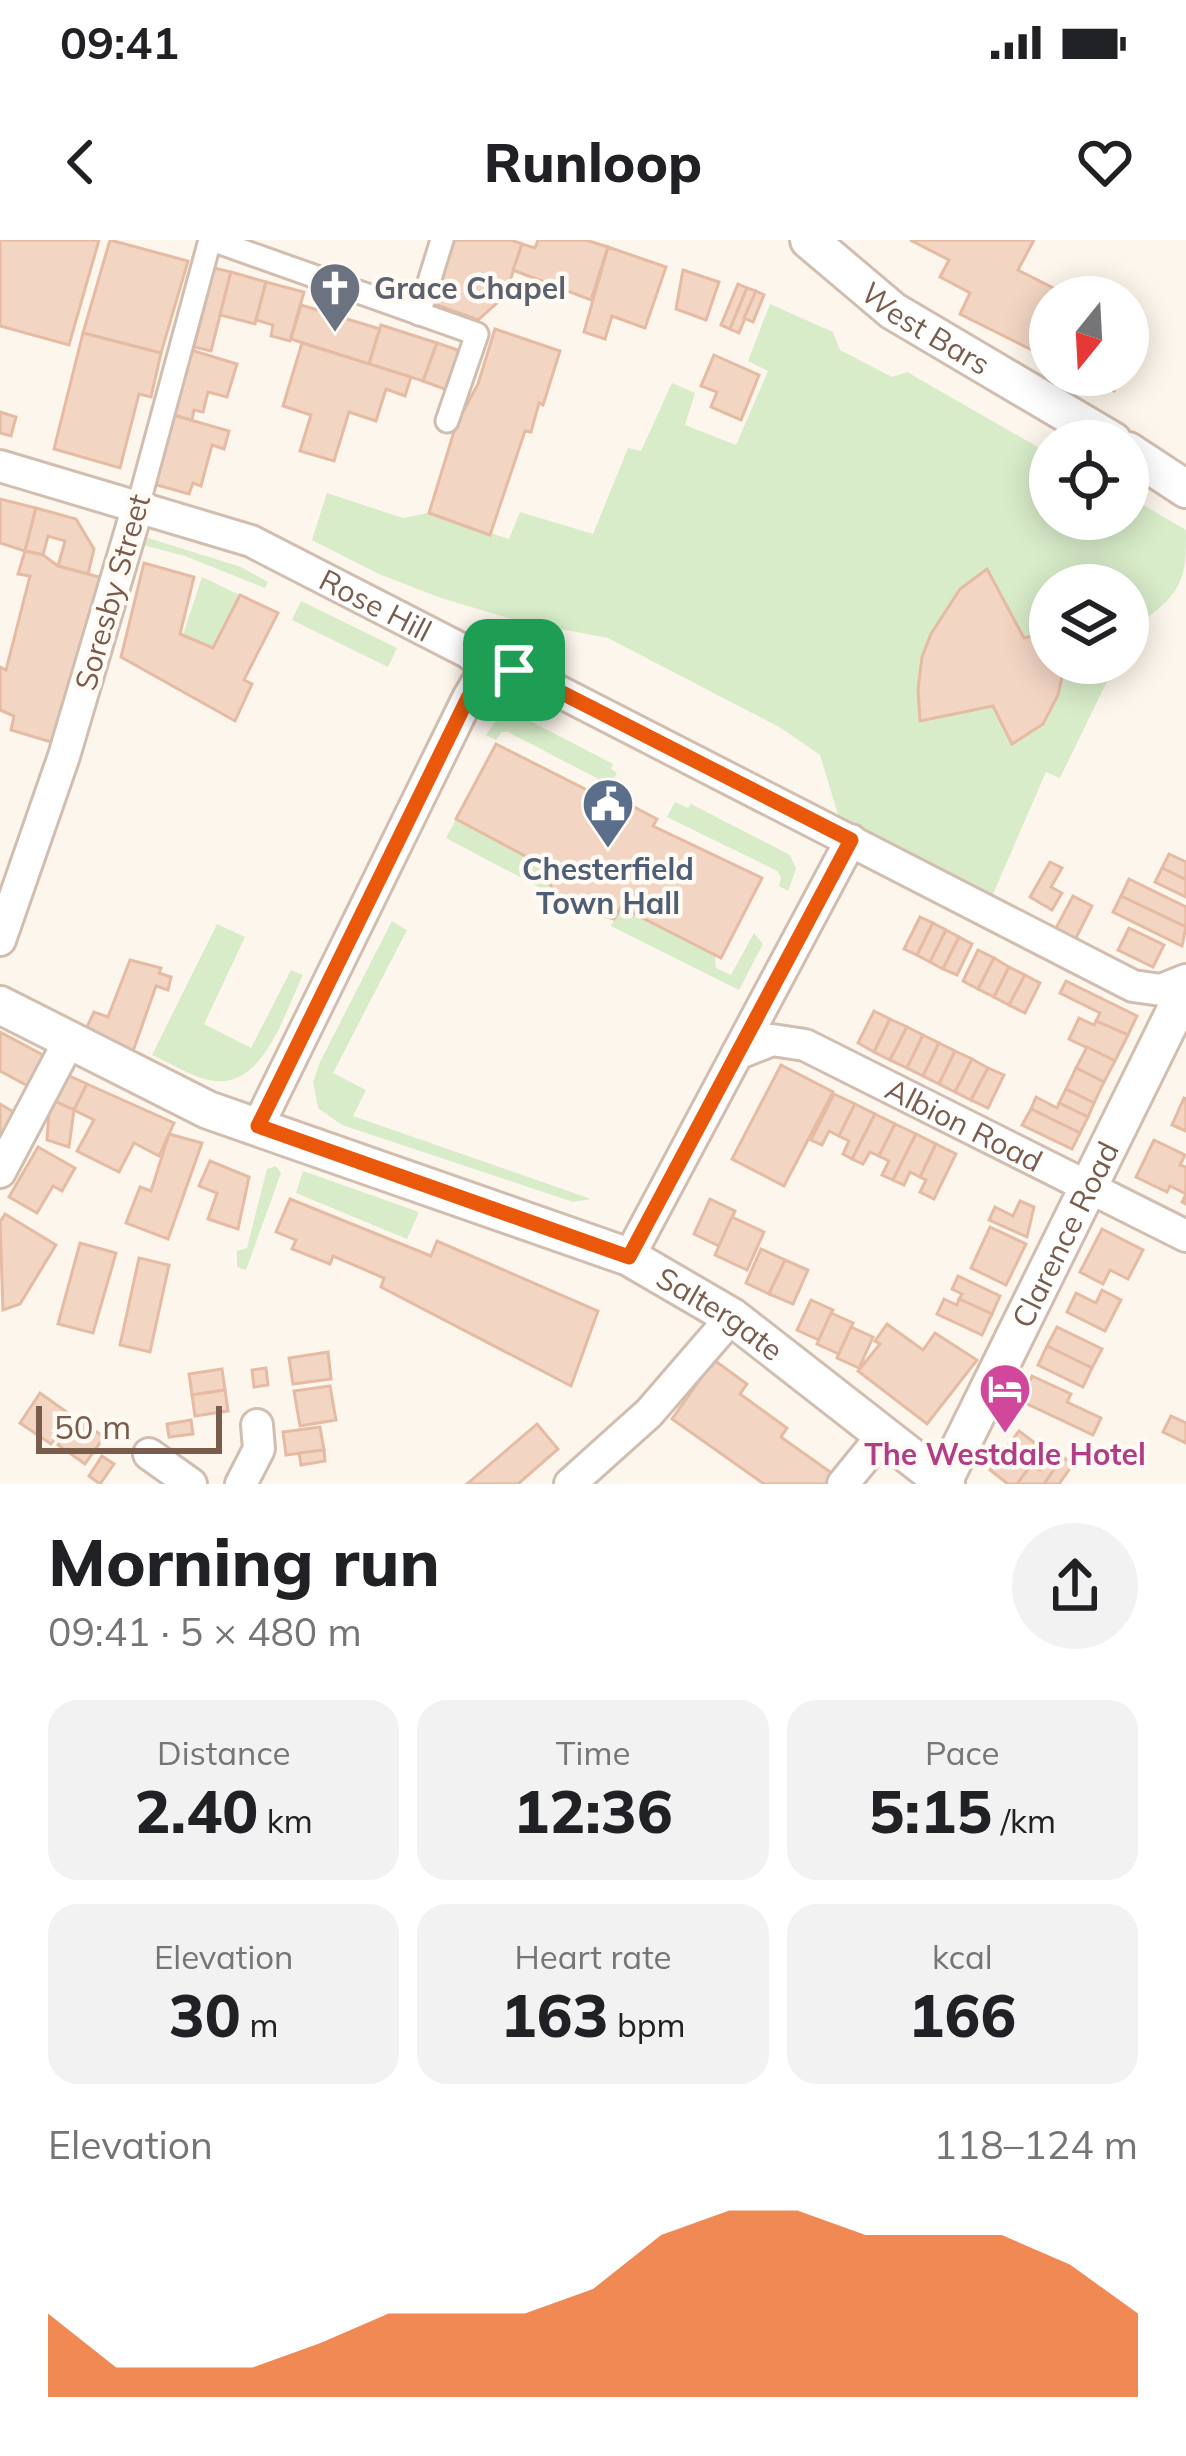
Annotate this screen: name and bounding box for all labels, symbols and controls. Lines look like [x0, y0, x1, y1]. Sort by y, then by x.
text: 09:41 [60, 14, 179, 70]
text: Runloop [484, 128, 702, 196]
icon: back [48, 129, 114, 195]
icon: heart [1072, 129, 1138, 195]
church icon: Grace Chapel [307, 260, 363, 334]
place label: Grace Chapel [374, 269, 566, 307]
street label: West Bars [854, 274, 997, 383]
north arrow [1029, 276, 1149, 396]
map controls [1029, 276, 1149, 684]
button: locate [1029, 420, 1149, 540]
street label: Soresby Street [66, 490, 158, 694]
street label: Rose Hill [313, 560, 438, 650]
button: layers [1029, 564, 1149, 684]
pin [463, 619, 565, 721]
icon: arrive [481, 637, 547, 703]
public building icon: Chesterfield Town Hall [580, 776, 636, 850]
place label: Chesterfield Town Hall [522, 850, 694, 922]
street label: Albion Road [879, 1070, 1049, 1180]
street label: Clarence Road [1003, 1135, 1127, 1334]
street label: Saltergate [650, 1258, 791, 1369]
hotel icon: The Westdale Hotel [977, 1361, 1033, 1435]
scale bar [36, 1400, 222, 1453]
text: 50 m [54, 1406, 131, 1447]
place label: The Westdale Hotel [864, 1435, 1146, 1473]
text: Morning run [48, 1520, 440, 1603]
button: share [1012, 1523, 1138, 1649]
text: 09:41 · 5 × 480 m [48, 1607, 362, 1656]
text: Distance [157, 1732, 290, 1773]
text: Time [556, 1732, 630, 1773]
text: Pace [925, 1732, 1000, 1773]
text: 2.40 [135, 1773, 258, 1848]
text: 12:36 [513, 1773, 673, 1848]
text: 5:15 [869, 1773, 992, 1848]
text: km [258, 1800, 313, 1841]
text: /km [992, 1800, 1056, 1841]
text: Elevation [154, 1936, 293, 1977]
text: Heart rate [514, 1936, 671, 1977]
text: kcal [932, 1936, 993, 1977]
text: 30 [169, 1977, 241, 2052]
text: 163 [500, 1977, 608, 2052]
text: 166 [908, 1977, 1016, 2052]
text: m [241, 2004, 278, 2045]
text: bpm [608, 2004, 686, 2045]
text: Elevation [48, 2120, 213, 2169]
text: 118–124 m [933, 2120, 1138, 2169]

